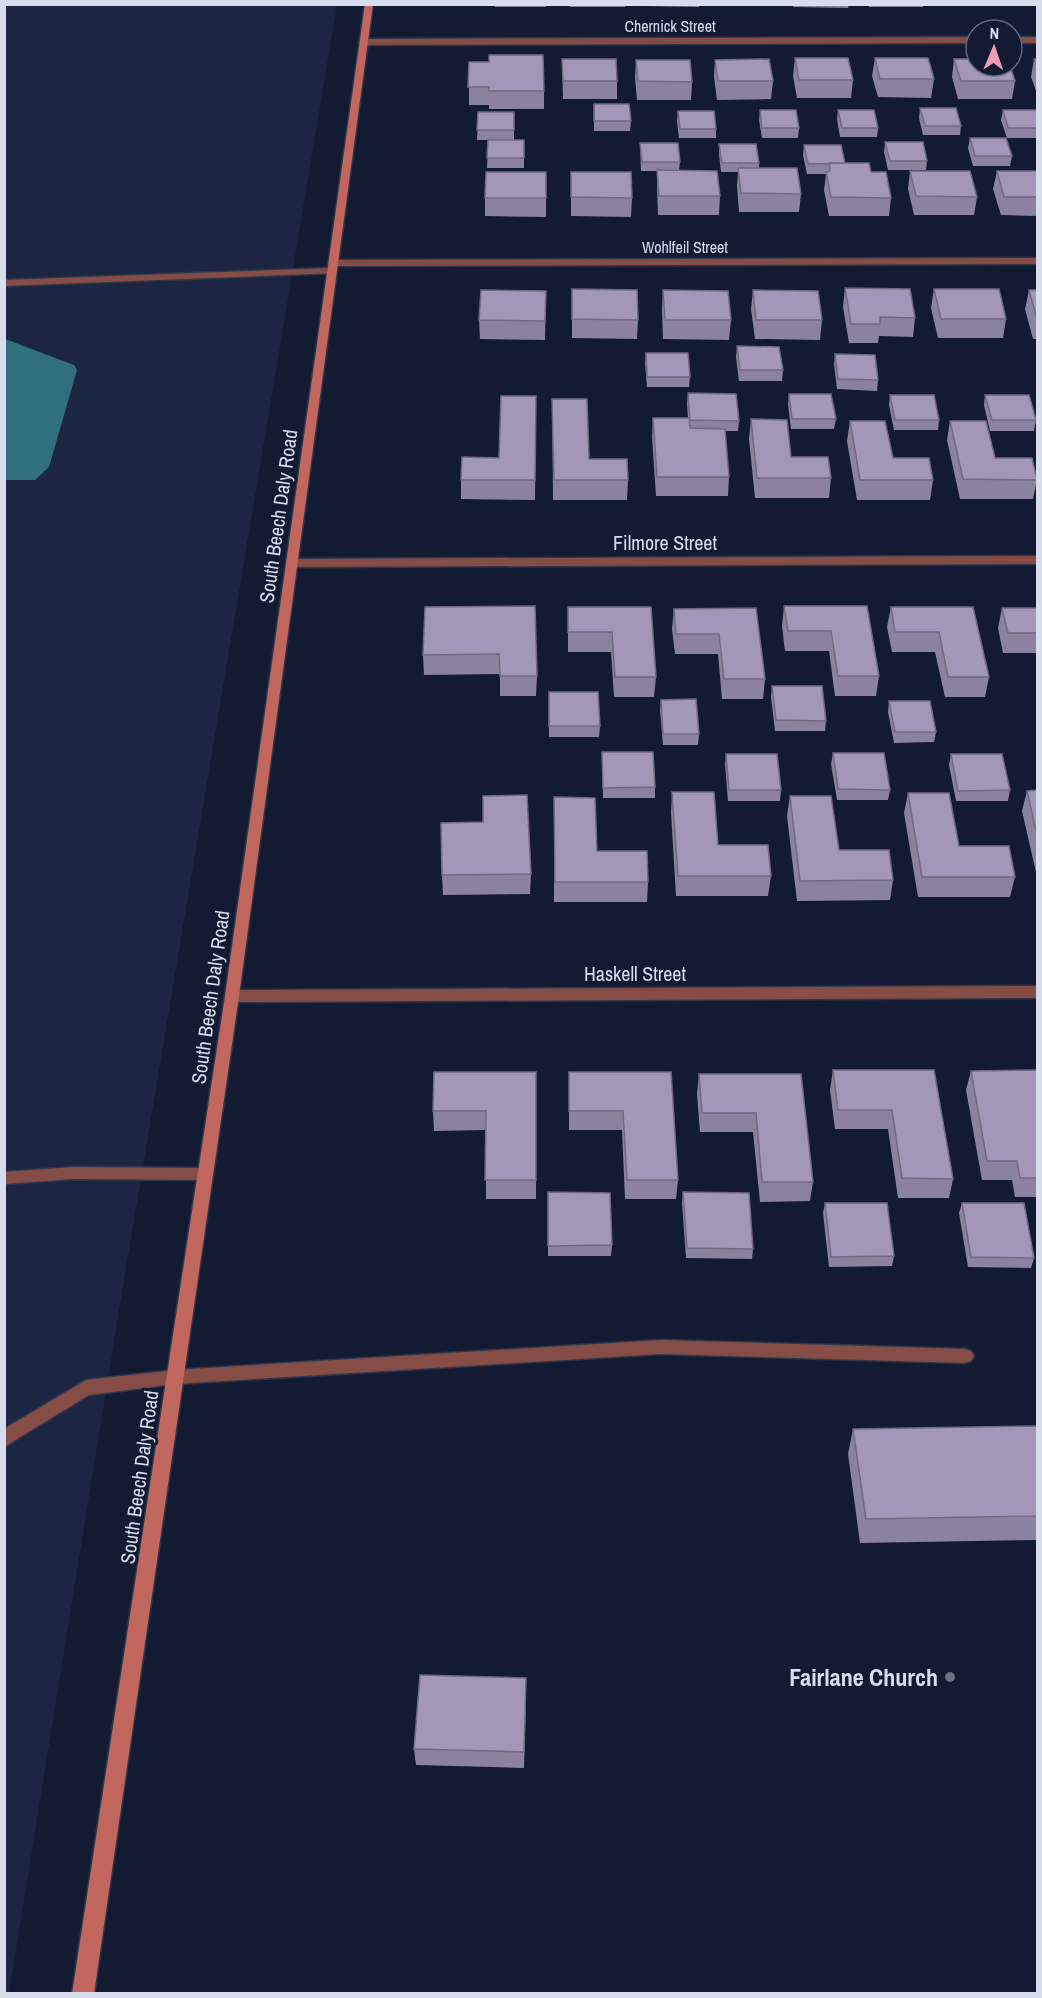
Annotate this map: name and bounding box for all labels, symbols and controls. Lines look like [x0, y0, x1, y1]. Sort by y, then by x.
street label: Chernick Street [624, 15, 716, 37]
north arrow [964, 18, 1024, 78]
text: N [989, 22, 1000, 44]
street label: Wohlfeil Street [642, 236, 728, 258]
street label: South Beech Daly Road [252, 427, 304, 605]
street label: Filmore Street [613, 529, 717, 556]
street label: South Beech Daly Road [184, 908, 236, 1086]
street label: Haskell Street [584, 960, 686, 987]
street label: South Beech Daly Road [113, 1388, 165, 1566]
place label: Fairlane Church [789, 1661, 938, 1693]
marker: Fairlane Church [943, 1670, 957, 1684]

